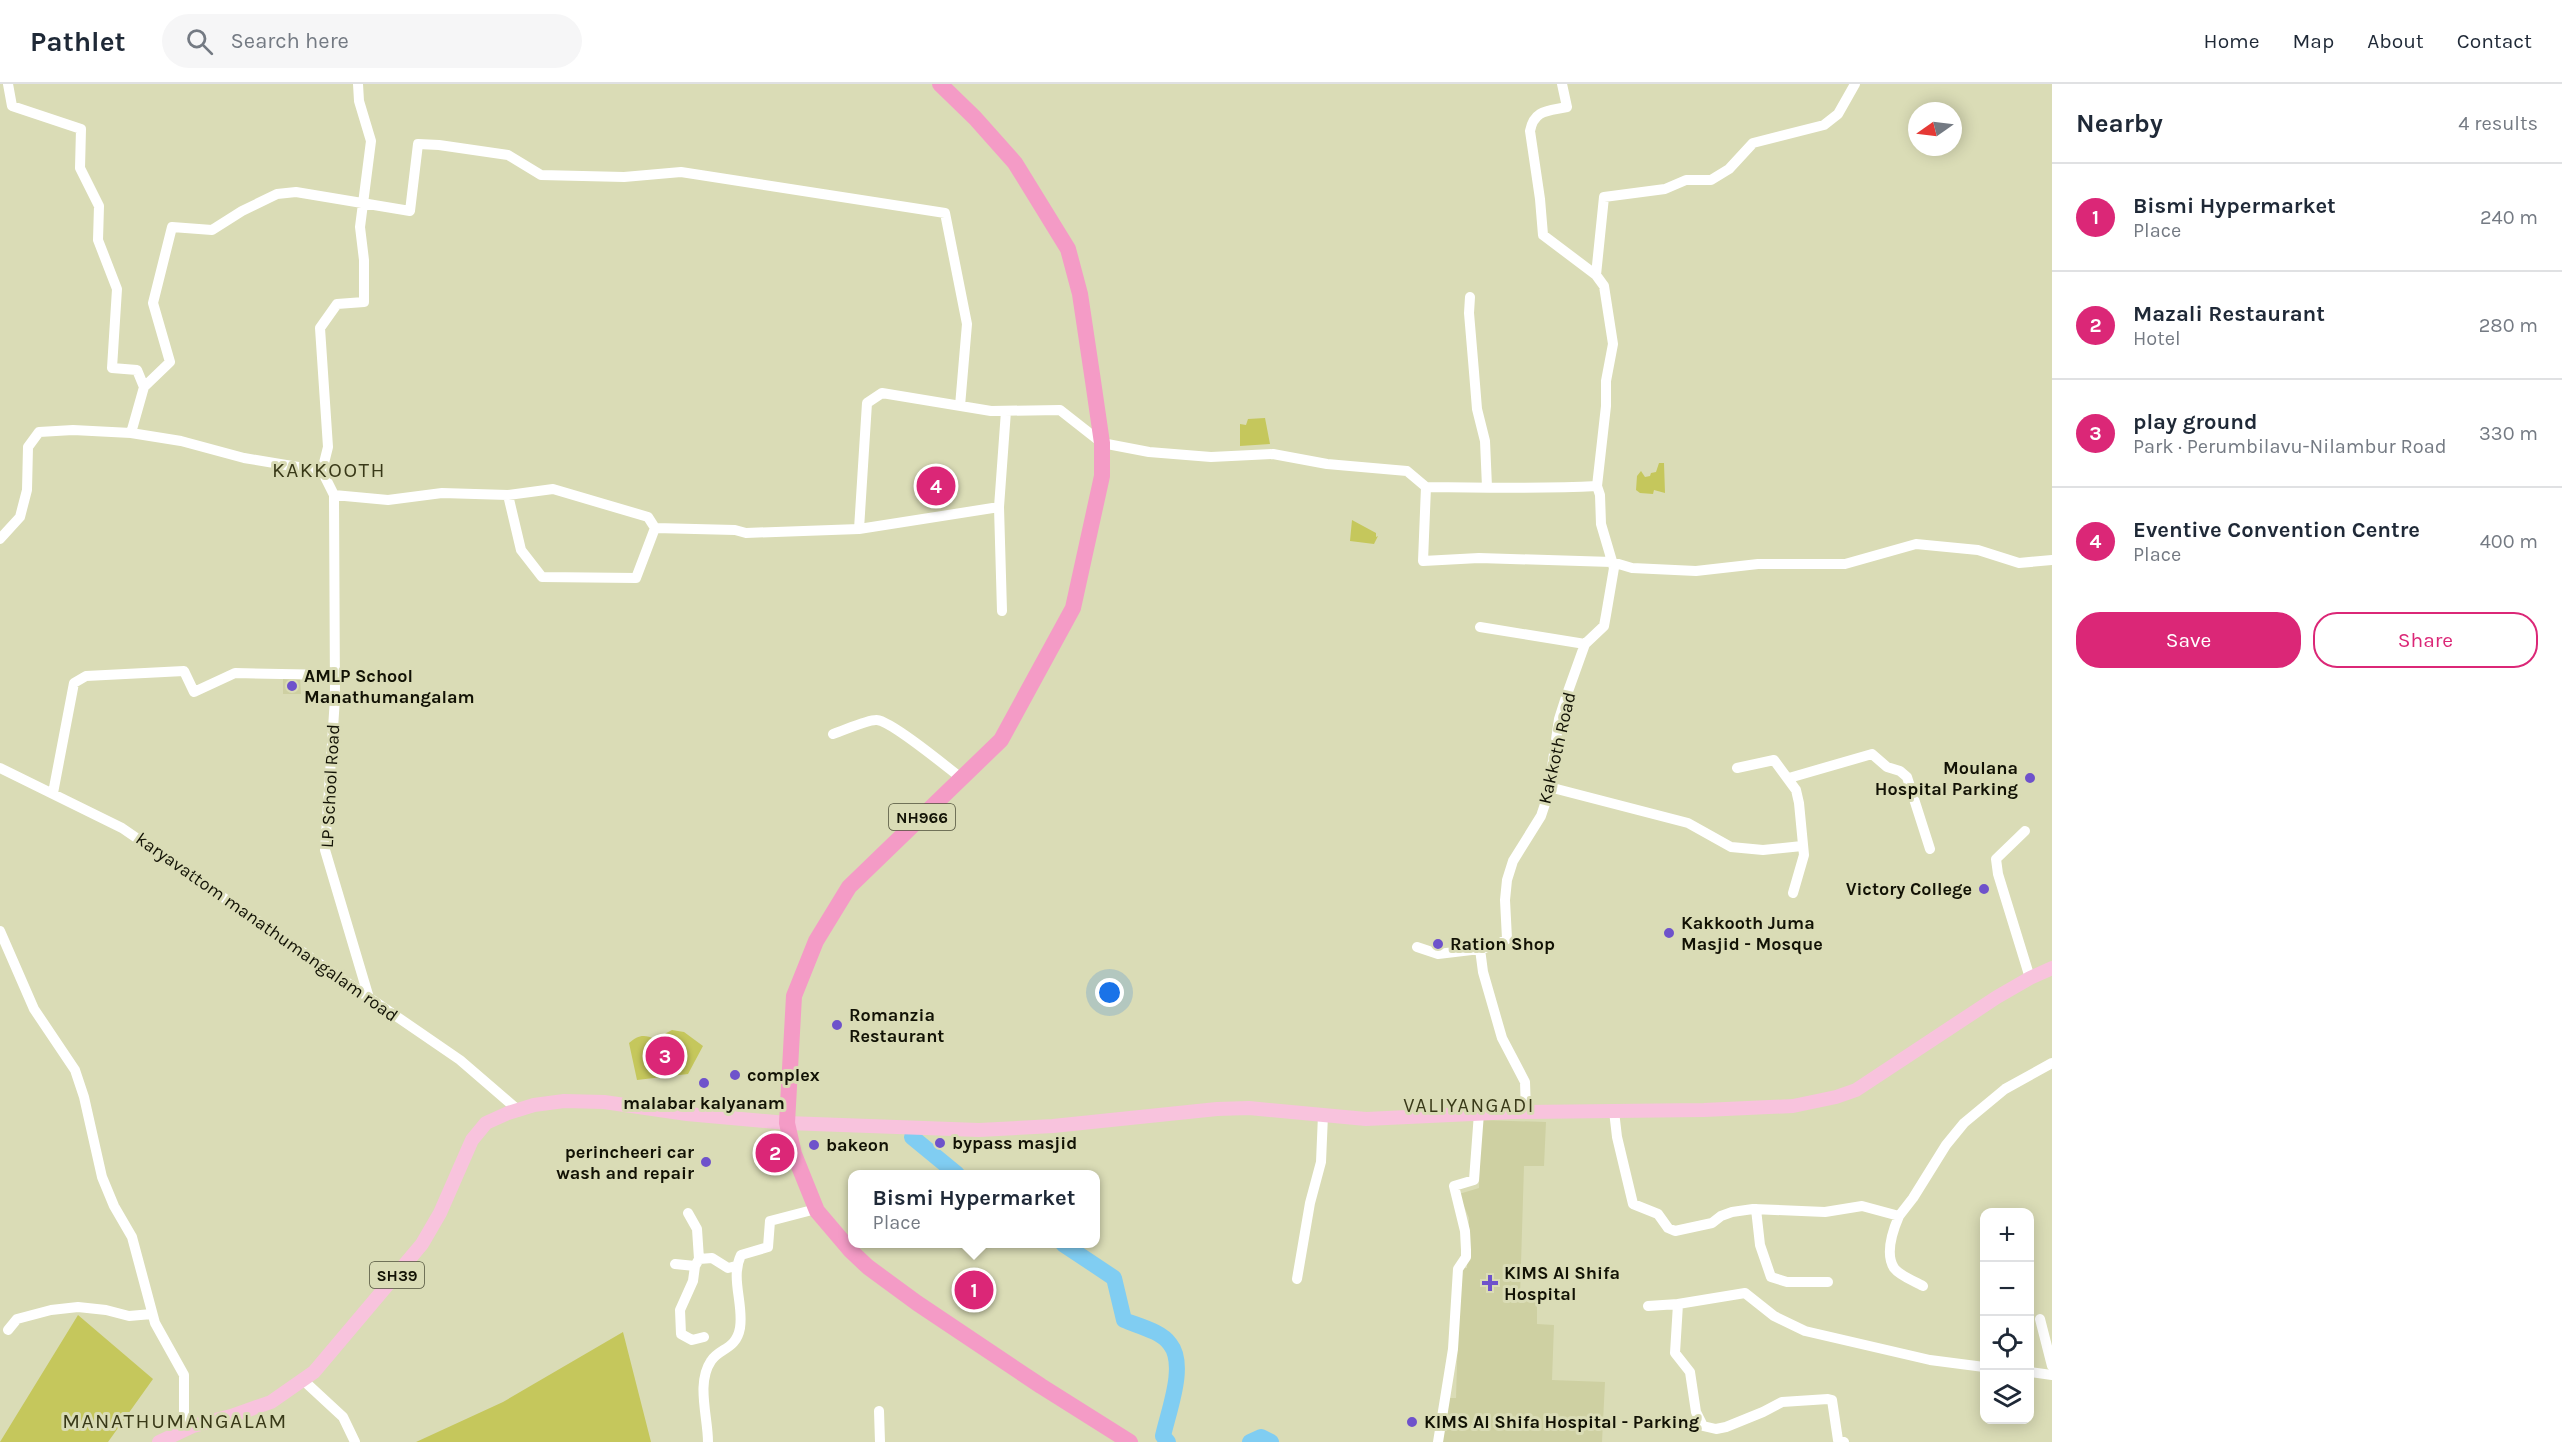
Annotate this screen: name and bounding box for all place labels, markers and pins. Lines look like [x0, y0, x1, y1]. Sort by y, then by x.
pin: 4 [916, 464, 956, 508]
place label: AMLP School Manathumangalam [304, 665, 475, 708]
marker: AMLP School Manathumangalam [285, 679, 299, 693]
place label: Moulana Hospital Parking [1875, 757, 2019, 800]
marker: Moulana Hospital Parking [2023, 771, 2037, 785]
place label: Victory College [1846, 878, 1972, 900]
marker: Victory College [1977, 882, 1991, 896]
place label: Kakkooth Juma Masjid - Mosque [1681, 912, 1823, 955]
marker: Kakkooth Juma Masjid - Mosque [1662, 926, 1676, 940]
place label: Ration Shop [1450, 933, 1555, 955]
marker: Ration Shop [1431, 937, 1445, 951]
place label: Romanzia Restaurant [849, 1004, 944, 1047]
marker: Romanzia Restaurant [830, 1018, 844, 1032]
pin: 3 [646, 1034, 684, 1078]
place label: complex [747, 1064, 820, 1086]
marker: complex [728, 1068, 742, 1082]
marker: malabar kalyanam [697, 1076, 711, 1090]
place label: malabar kalyanam [623, 1092, 785, 1114]
pin: 2 [756, 1130, 794, 1176]
place label: bypass masjid [952, 1132, 1077, 1154]
place label: bakeon [826, 1134, 889, 1156]
marker: bypass masjid [933, 1136, 947, 1150]
marker: bakeon [807, 1138, 821, 1152]
place label: perincheeri car wash and repair [556, 1141, 694, 1184]
marker: perincheeri car wash and repair [699, 1155, 713, 1169]
place label: KIMS Al Shifa Hospital [1504, 1262, 1620, 1305]
pin: 1 [954, 1268, 994, 1312]
marker: KIMS Al Shifa Hospital [1481, 1274, 1499, 1292]
place label: KIMS Al Shifa Hospital - Parking [1424, 1411, 1700, 1433]
marker: KIMS Al Shifa Hospital - Parking [1405, 1415, 1419, 1429]

